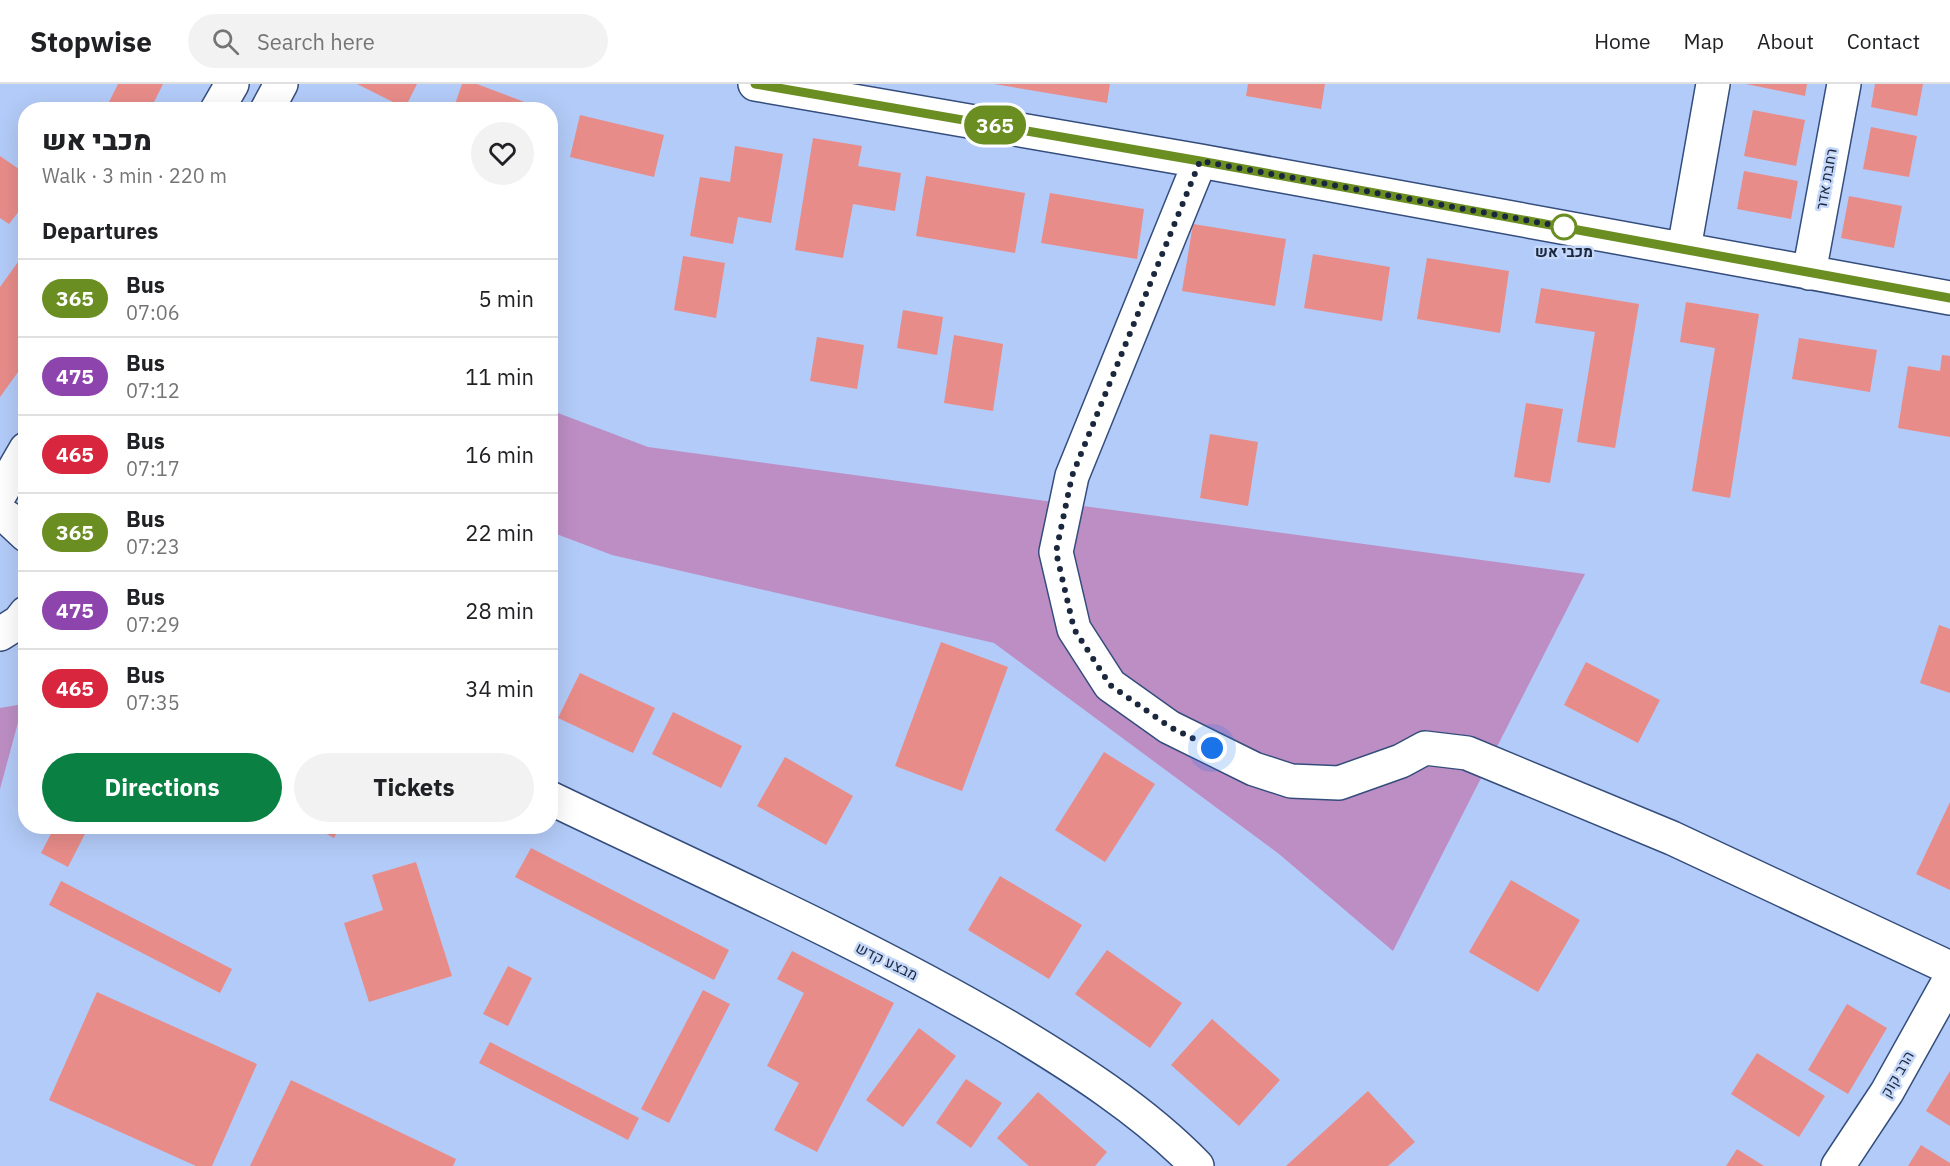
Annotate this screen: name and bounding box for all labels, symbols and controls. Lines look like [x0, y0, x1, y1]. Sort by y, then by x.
search box [188, 14, 608, 68]
text: Stopwise [30, 23, 152, 60]
icon: search [209, 25, 242, 58]
text: Search here [257, 27, 375, 56]
text: Home [1594, 27, 1651, 55]
text: Map [1684, 27, 1724, 55]
text: About [1757, 27, 1814, 55]
text: Contact [1847, 27, 1920, 55]
line badge: 365 [960, 106, 1030, 144]
text: 365 [976, 111, 1014, 139]
text: מכבי אש [42, 121, 152, 158]
button: heart [471, 122, 534, 185]
street label: רחבת אדר [1811, 147, 1841, 211]
text: Walk · 3 min · 220 m [42, 162, 227, 189]
marker: מכבי אש [1551, 214, 1577, 240]
text: Departures [42, 216, 158, 245]
place label: מכבי אש [1535, 242, 1593, 261]
text: Bus [126, 270, 165, 299]
text: 365 [56, 284, 94, 312]
text: 5 min [478, 284, 534, 313]
text: 07:06 [126, 299, 180, 326]
text: Bus [126, 348, 165, 377]
text: 475 [56, 362, 94, 390]
text: 11 min [465, 362, 534, 391]
text: 07:12 [126, 377, 180, 404]
text: Bus [126, 426, 165, 455]
text: 465 [56, 440, 94, 468]
text: 16 min [465, 440, 534, 469]
text: 07:17 [126, 455, 180, 482]
text: Bus [126, 504, 165, 533]
text: 365 [56, 518, 94, 546]
text: 22 min [465, 518, 534, 547]
text: 07:23 [126, 533, 180, 560]
text: Bus [126, 582, 165, 611]
text: 475 [56, 596, 94, 624]
text: 28 min [465, 596, 534, 625]
text: 07:29 [126, 611, 180, 638]
text: Bus [126, 660, 165, 689]
text: 465 [56, 674, 94, 702]
text: 34 min [465, 674, 534, 703]
text: 07:35 [126, 689, 180, 716]
your location [1197, 733, 1227, 763]
button: Directions [42, 753, 282, 822]
button: Tickets [294, 753, 534, 822]
street label: מבצע קדש [853, 938, 921, 984]
street label: הרב קוק [1876, 1047, 1918, 1101]

